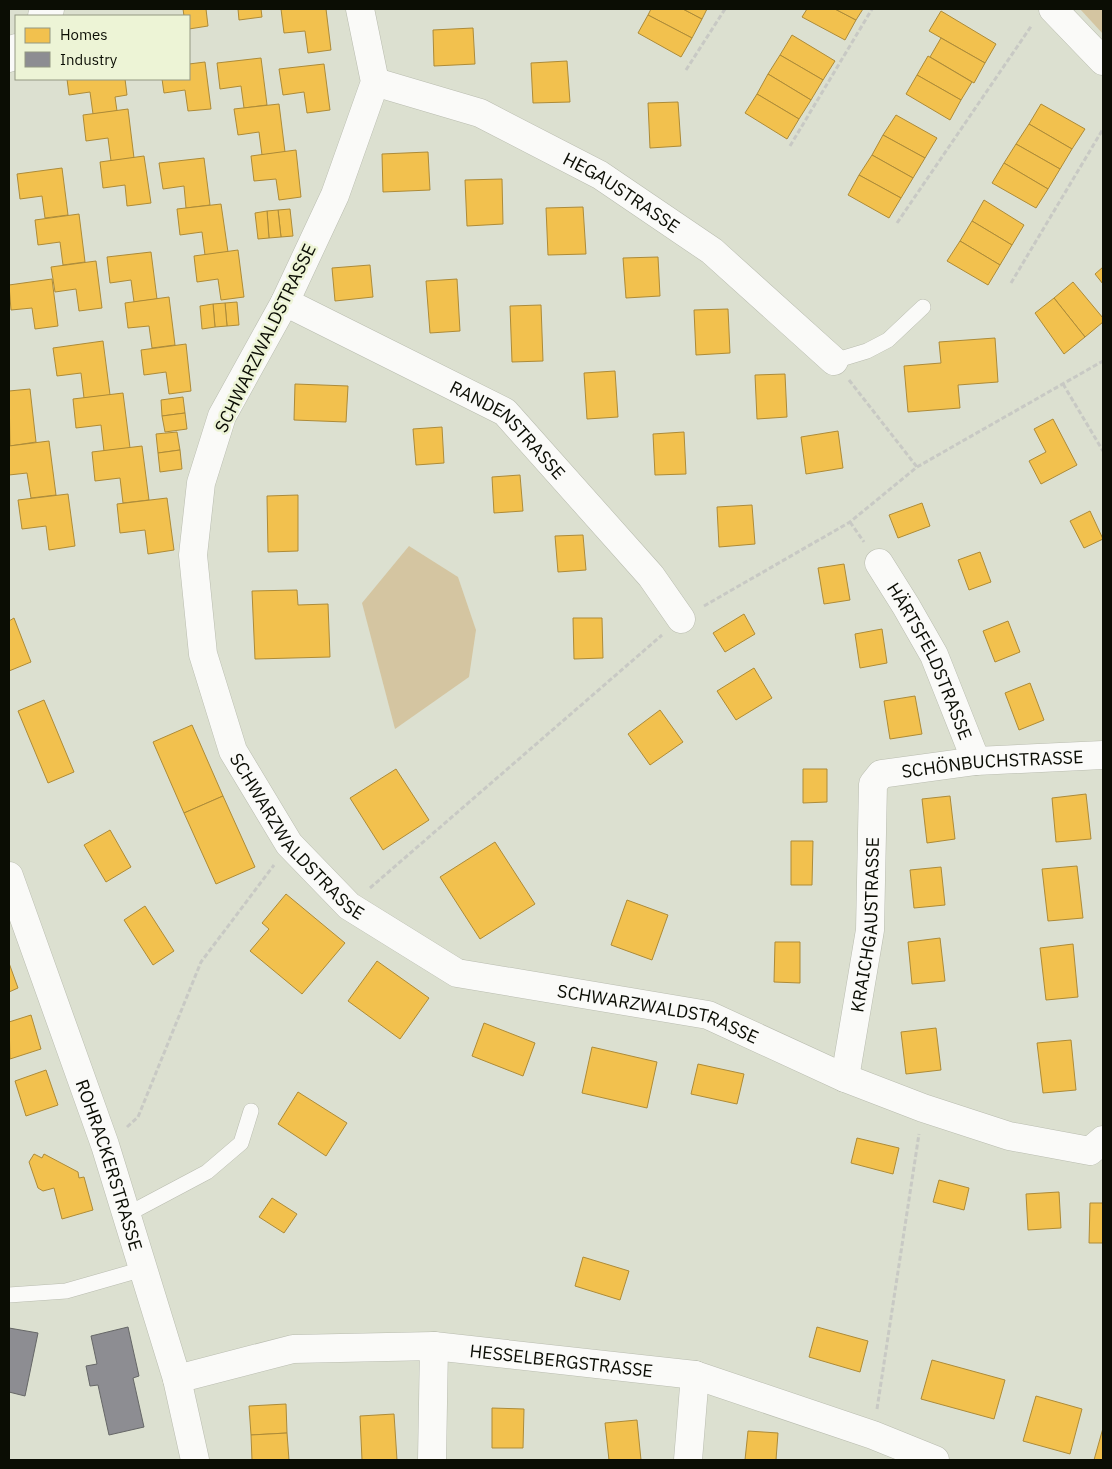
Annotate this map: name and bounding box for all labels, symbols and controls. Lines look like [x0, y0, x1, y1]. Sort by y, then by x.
legend [15, 15, 190, 80]
text: Homes [60, 25, 108, 44]
text: Industry [60, 50, 118, 69]
street label: HEGAUSTRASSE [560, 147, 685, 238]
street label: SCHWARZWALDSTRASSE [209, 240, 321, 436]
street label: RANDENSTRASSE [446, 375, 571, 484]
street label: HÄRTSFELDSTRASSE [882, 578, 978, 743]
street label: SCHÖNBUCHSTRASSE [900, 744, 1084, 783]
street label: SCHWARZWALDSTRASSE [225, 748, 369, 924]
street label: KRAICHGAUSTRASSE [845, 837, 883, 1014]
street label: SCHWARZWALDSTRASSE [556, 978, 763, 1048]
street label: ROHRACKERSTRASSE [71, 1076, 148, 1253]
street label: HESSELBERGSTRASSE [468, 1339, 654, 1382]

